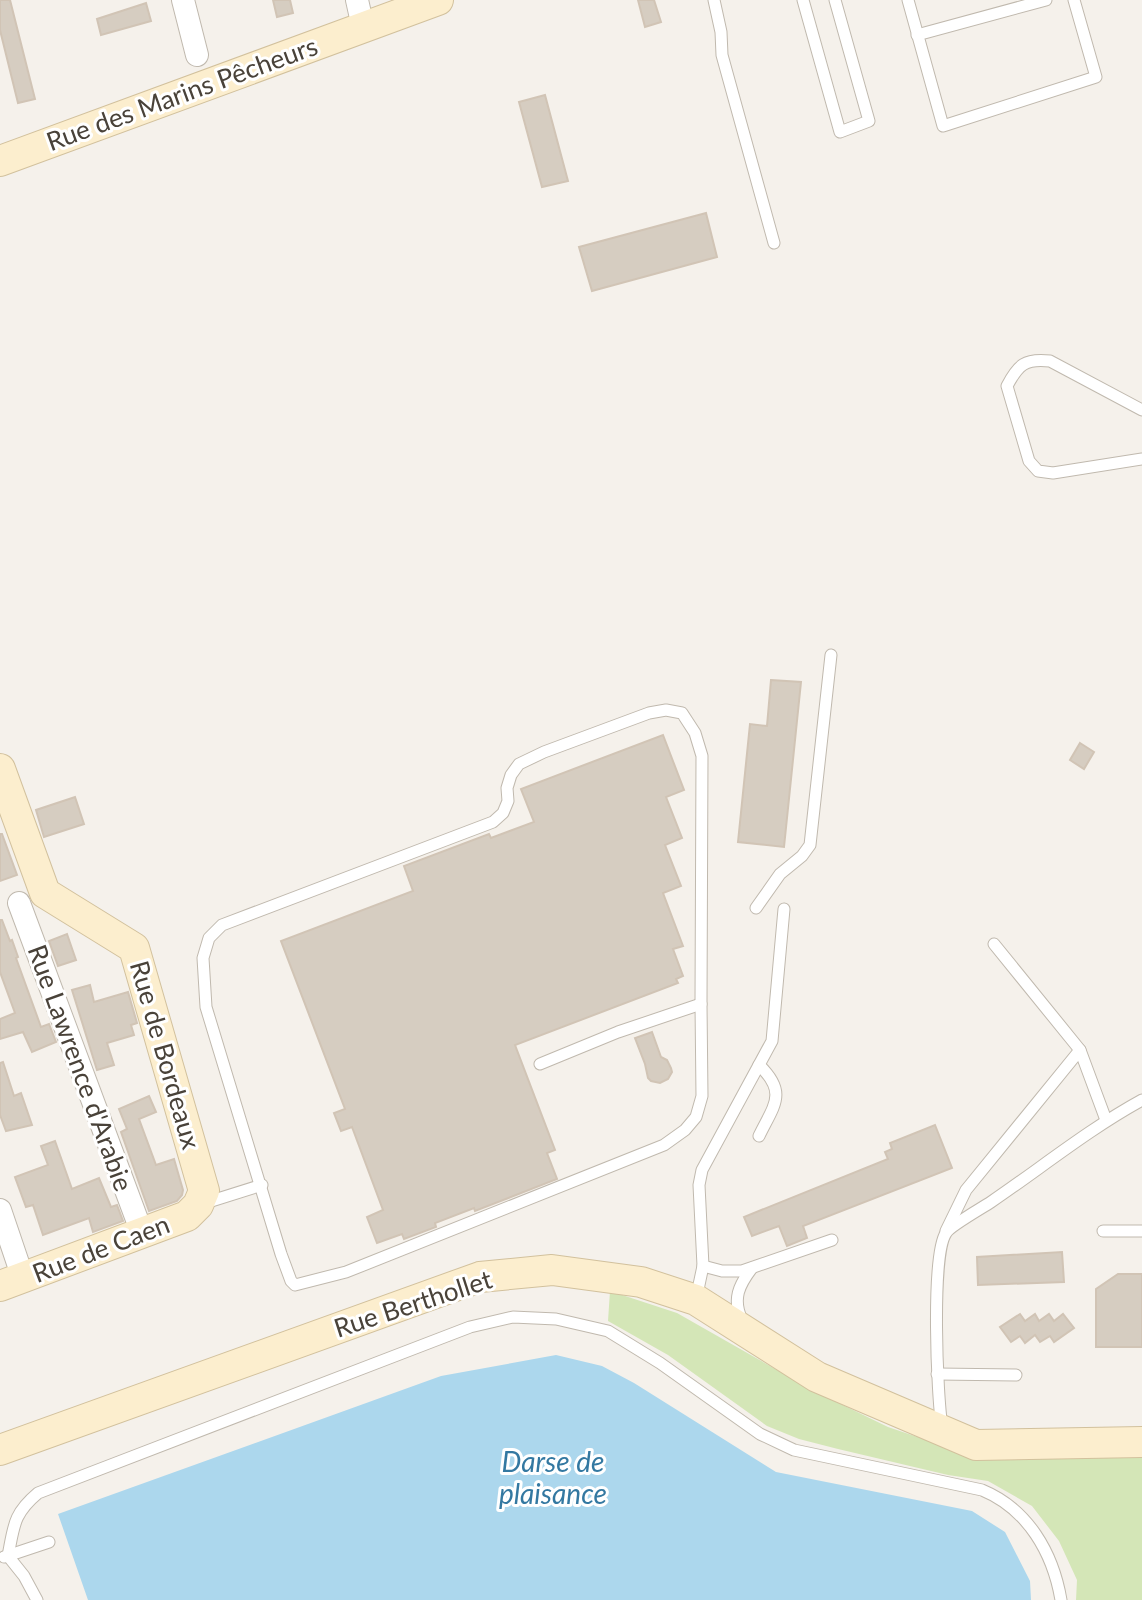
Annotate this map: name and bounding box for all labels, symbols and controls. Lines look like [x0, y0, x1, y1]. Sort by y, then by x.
street label: Rue des Marins Pêcheurs [42, 29, 322, 157]
street label: Rue Lawrence d'Arabie [22, 940, 140, 1195]
street label: Rue de Bordeaux [124, 957, 208, 1153]
street label: Rue de Caen [28, 1207, 174, 1289]
street label: Rue Berthollet [330, 1262, 496, 1344]
water label: Darse de plaisance [499, 1444, 607, 1510]

